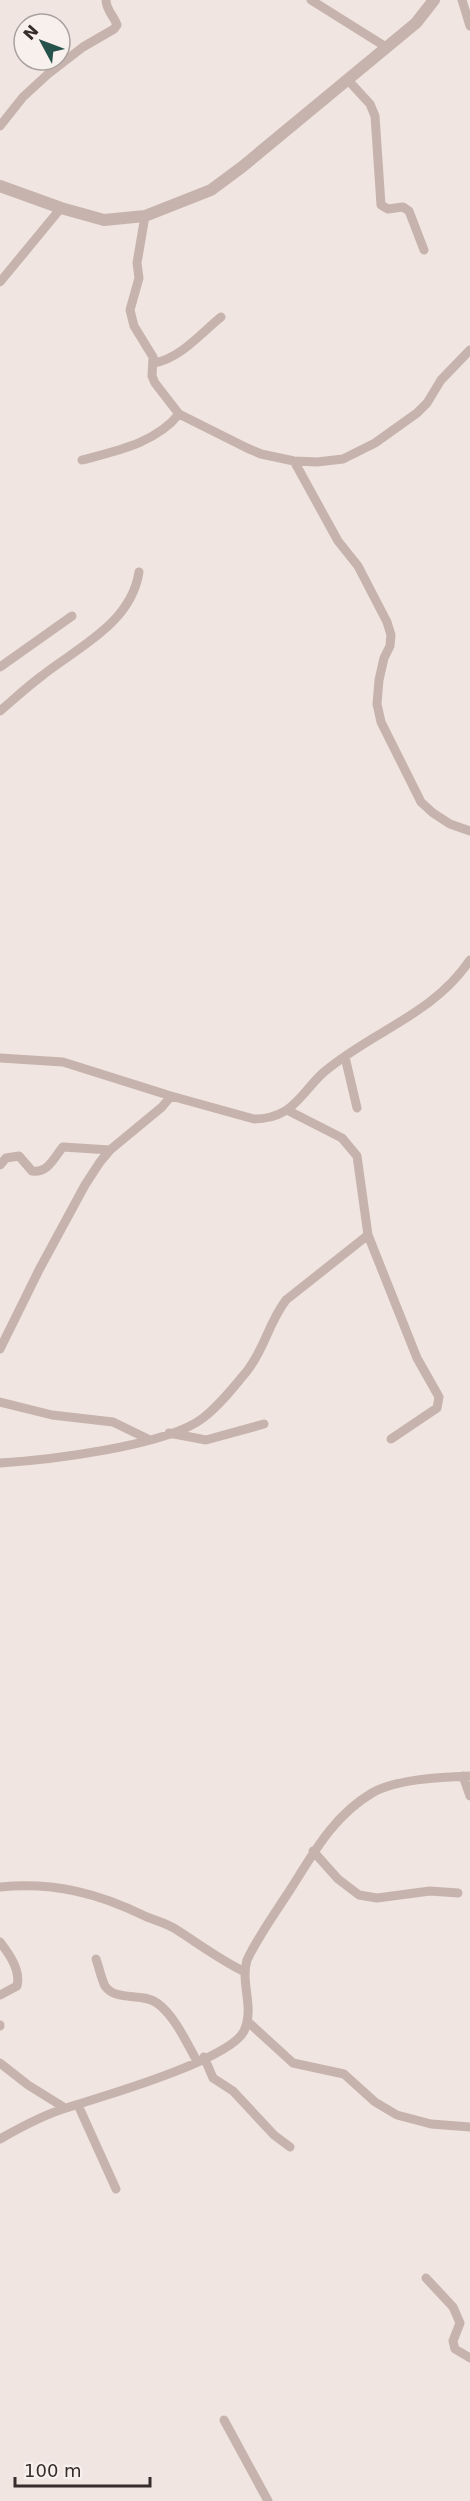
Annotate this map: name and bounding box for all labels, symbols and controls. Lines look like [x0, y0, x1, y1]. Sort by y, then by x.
north arrow [12, 12, 72, 72]
text: N [19, 21, 43, 44]
scale bar [15, 2450, 150, 2488]
text: 100 m [24, 2460, 82, 2481]

